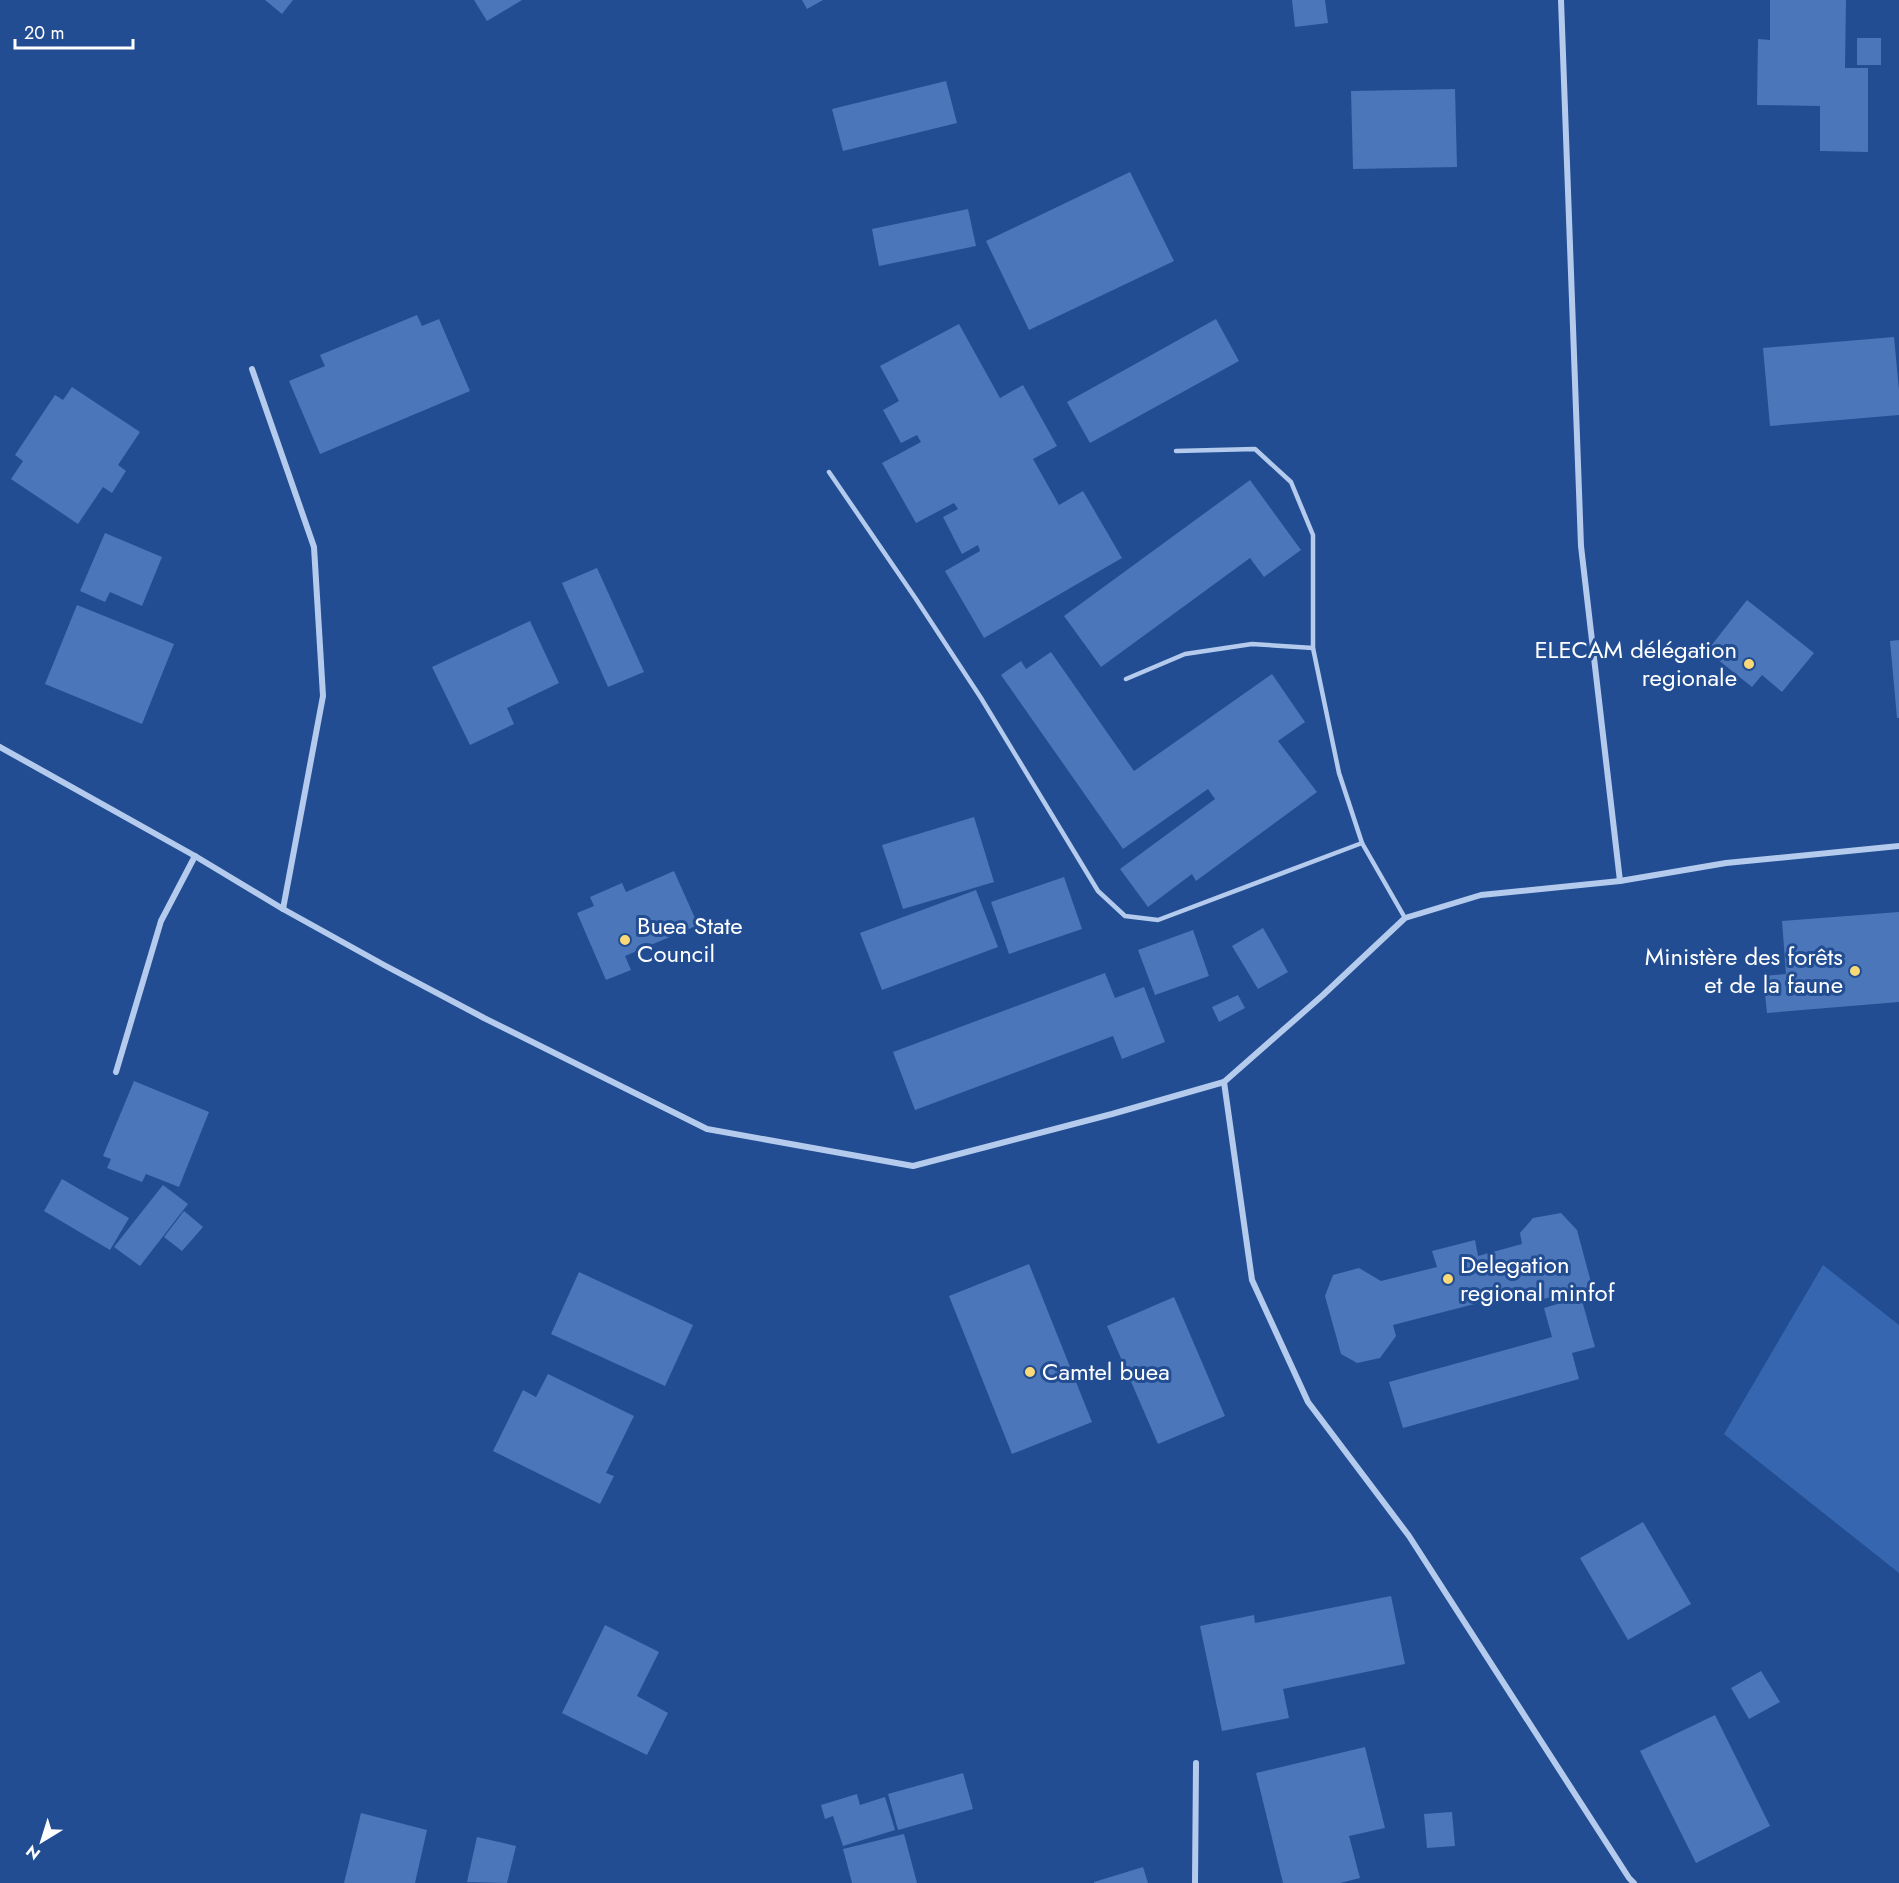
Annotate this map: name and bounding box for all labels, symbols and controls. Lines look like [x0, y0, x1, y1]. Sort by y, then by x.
scale bar [15, 12, 134, 50]
text: 20 m [24, 20, 64, 46]
place label: ELECAM délégation regionale [1534, 632, 1737, 695]
marker: ELECAM délégation regionale [1742, 657, 1756, 671]
place label: Buea State Council [637, 908, 743, 971]
marker: Buea State Council [618, 933, 632, 947]
place label: Ministère des forêts et de la faune [1645, 939, 1843, 1002]
marker: Ministère des forêts et de la faune [1848, 964, 1862, 978]
place label: Delegation regional minfof [1460, 1247, 1616, 1310]
marker: Delegation regional minfof [1441, 1272, 1455, 1286]
place label: Camtel buea [1042, 1354, 1170, 1389]
marker: Camtel buea [1023, 1365, 1037, 1379]
north arrow [12, 1811, 72, 1871]
text: N [21, 1839, 45, 1865]

